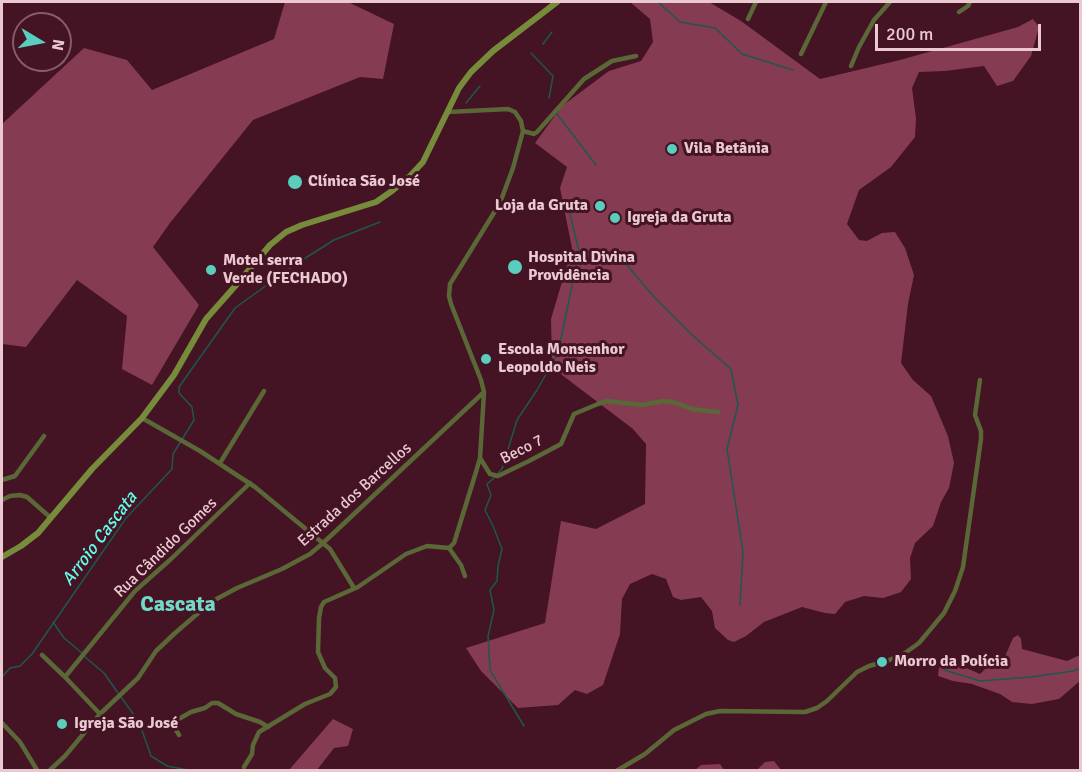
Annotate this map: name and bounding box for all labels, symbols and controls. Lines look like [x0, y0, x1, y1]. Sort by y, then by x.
north arrow [12, 12, 72, 72]
scale bar [878, 12, 1044, 50]
text: 200 m [886, 23, 933, 45]
text: N [47, 38, 69, 52]
place label: Vila Betânia [684, 139, 769, 159]
marker: Vila Betânia [665, 142, 679, 156]
place label: Clínica São José [308, 172, 420, 192]
marker: Clínica São José [286, 173, 304, 191]
place label: Loja da Gruta [495, 196, 588, 216]
marker: Loja da Gruta [593, 199, 607, 213]
place label: Igreja da Gruta [627, 208, 731, 228]
marker: Igreja da Gruta [608, 211, 622, 225]
place label: Hospital Divina Providência [528, 248, 635, 286]
place label: Motel serra Verde (FECHADO) [223, 251, 348, 289]
marker: Hospital Divina Providência [506, 258, 524, 276]
marker: Motel serra Verde (FECHADO) [204, 263, 218, 277]
place label: Escola Monsenhor Leopoldo Neis [498, 340, 624, 378]
marker: Escola Monsenhor Leopoldo Neis [479, 352, 493, 366]
street label: Beco 7 [497, 431, 547, 469]
street label: Estrada dos Barcellos [294, 439, 416, 551]
water label: Arroio Cascata [58, 488, 142, 590]
street label: Rua Cândido Gomes [111, 494, 221, 602]
district label: Cascata [140, 592, 216, 618]
place label: Morro da Polícia [894, 652, 1008, 672]
marker: Morro da Polícia [875, 655, 889, 669]
place label: Igreja São José [74, 714, 178, 734]
marker: Igreja São José [55, 717, 69, 731]

